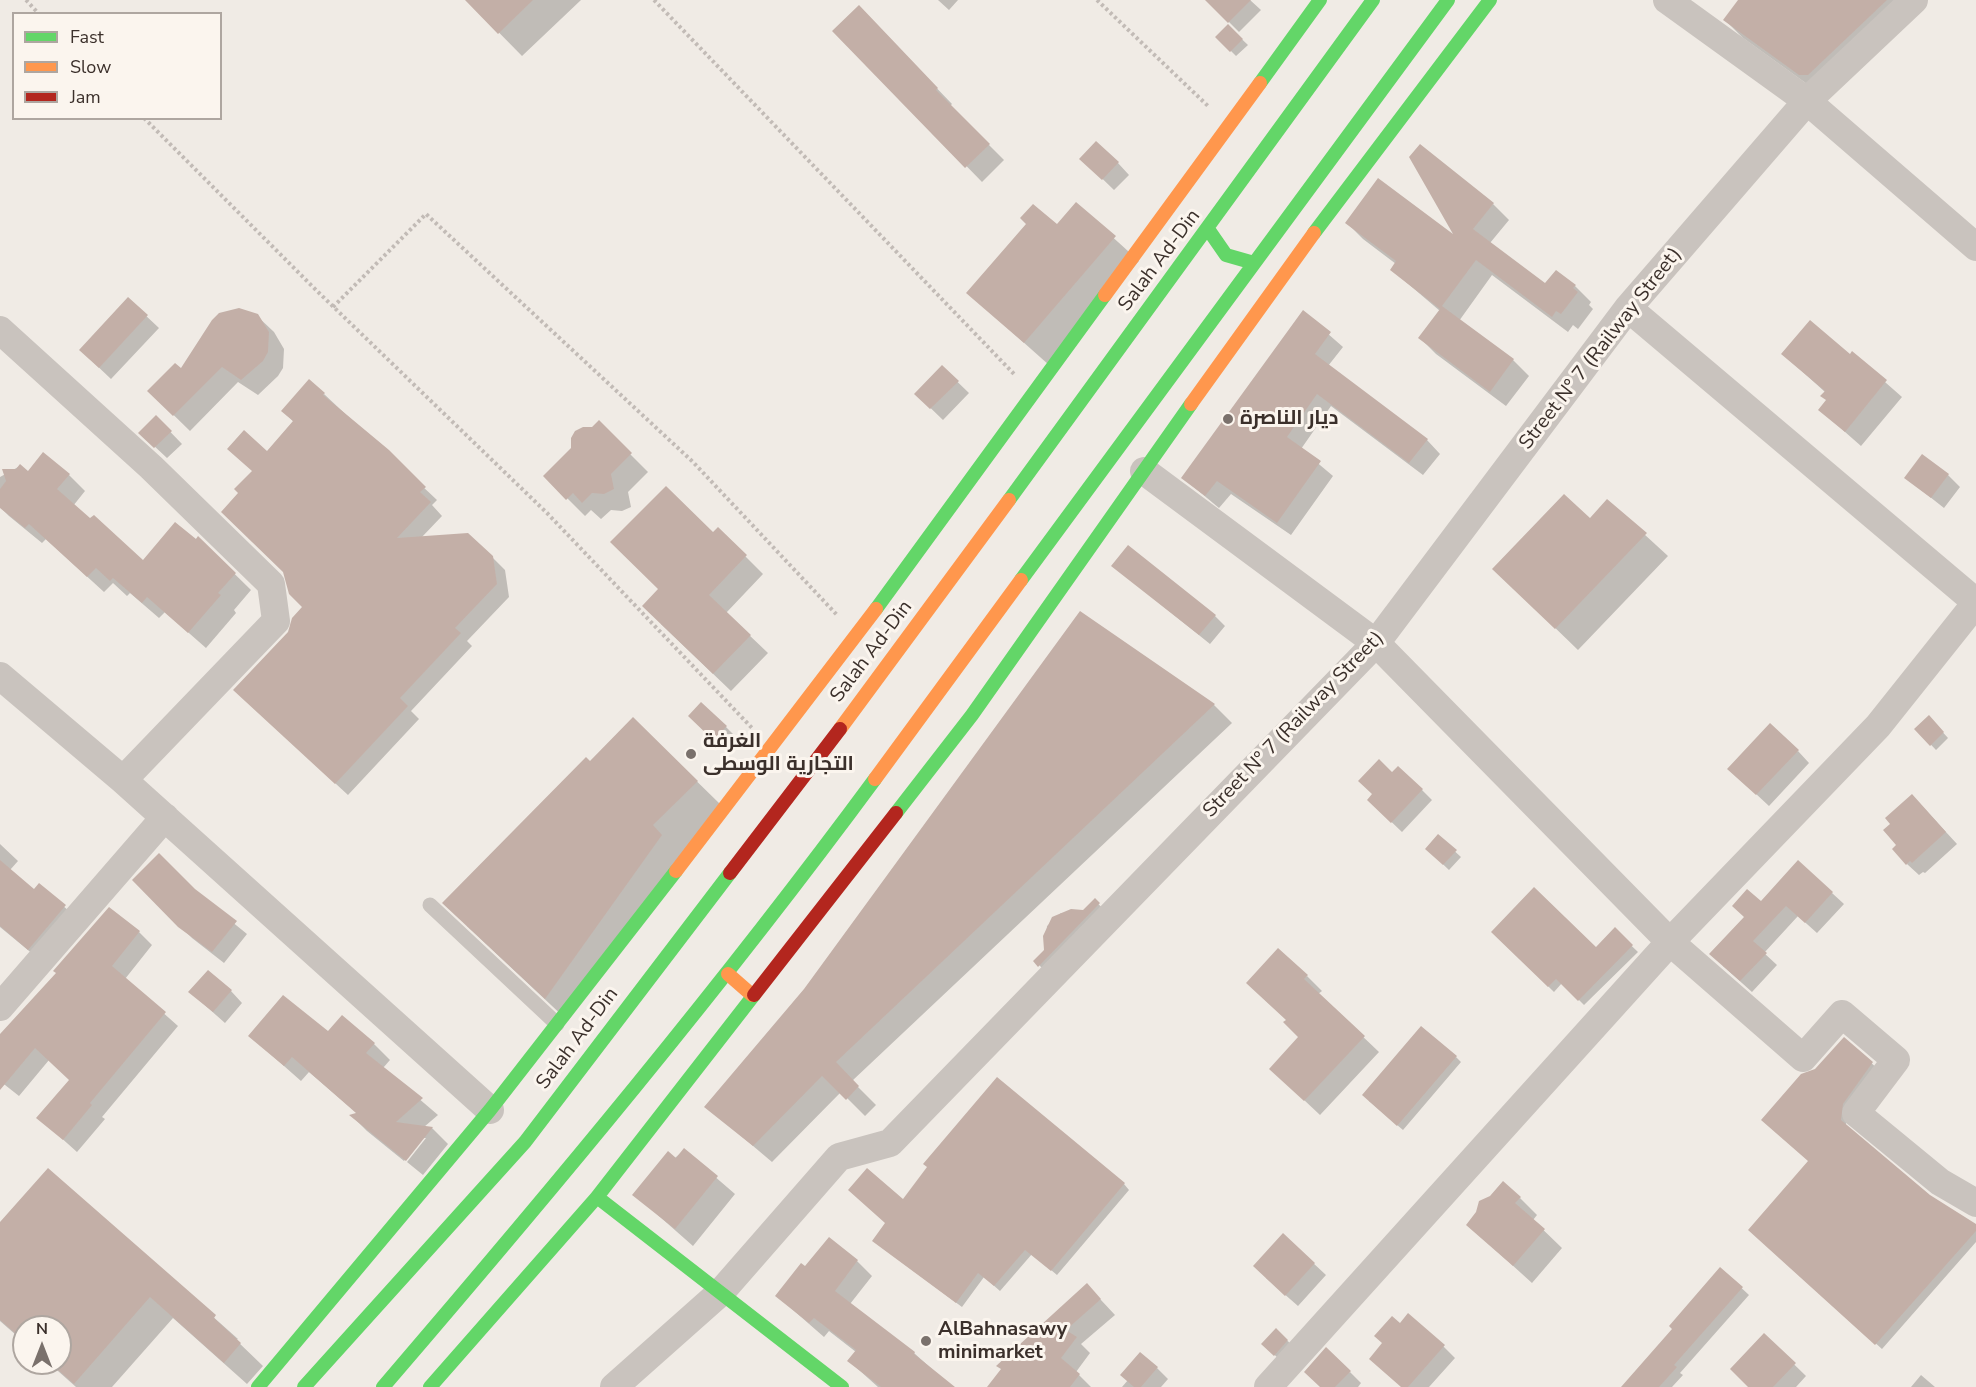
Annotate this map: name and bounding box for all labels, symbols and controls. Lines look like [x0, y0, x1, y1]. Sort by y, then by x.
legend [12, 12, 222, 120]
text: Fast [70, 25, 104, 49]
text: Slow [70, 55, 111, 79]
text: Jam [70, 85, 101, 109]
street label: Salah Ad-Din [1114, 205, 1206, 317]
street label: Street N° 7 (Railway Street) [1515, 243, 1687, 455]
place label: ديار الناصرة [1240, 407, 1338, 431]
marker: ديار الناصرة [1221, 412, 1235, 426]
street label: Salah Ad-Din [826, 596, 918, 708]
street label: Street N° 7 (Railway Street) [1199, 627, 1389, 823]
place label: الغرفة التجارية الوسطى [703, 730, 854, 777]
marker: الغرفة التجارية الوسطى [684, 747, 698, 761]
street label: Salah Ad-Din [532, 983, 624, 1095]
north arrow [12, 1315, 72, 1375]
text: N [36, 1318, 48, 1340]
place label: AlBahnasawy minimarket [938, 1318, 1067, 1365]
marker: AlBahnasawy minimarket [919, 1334, 933, 1348]

